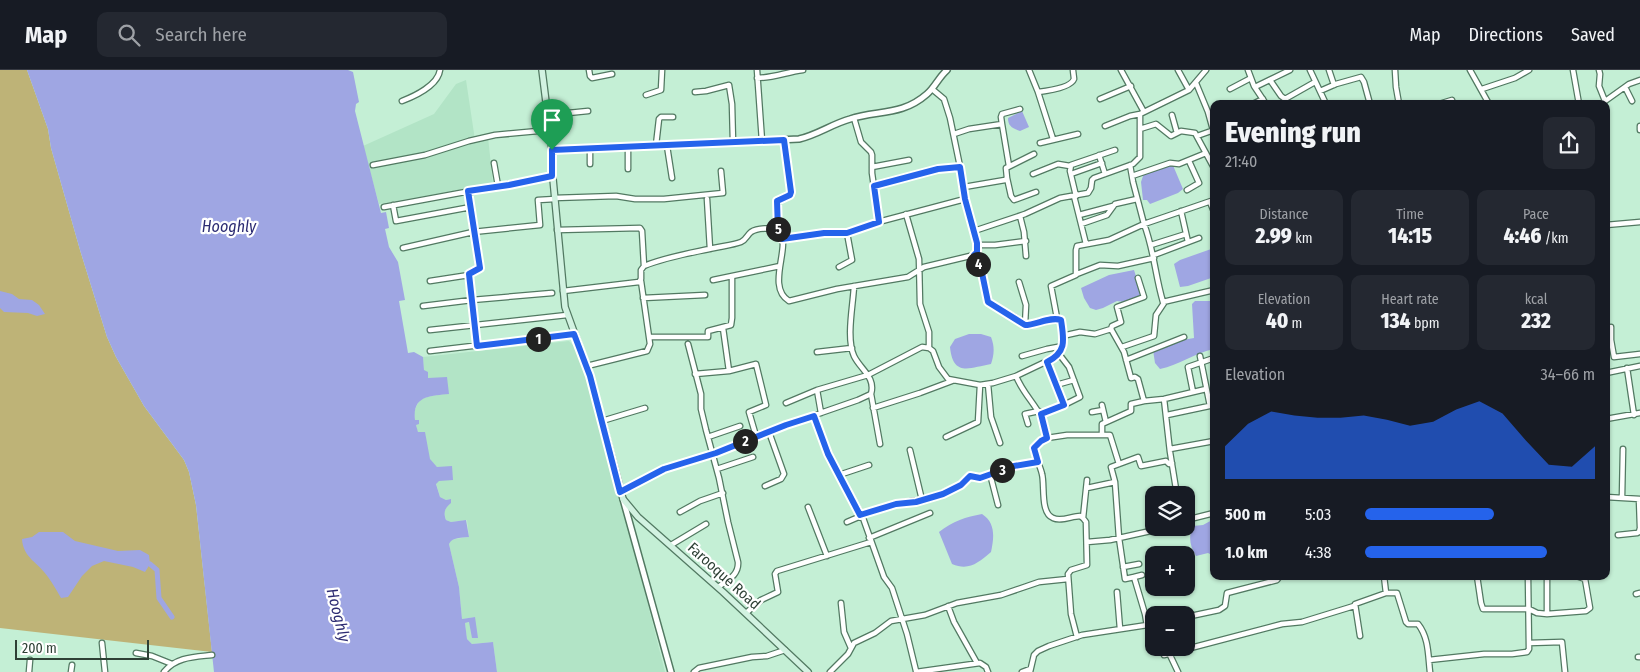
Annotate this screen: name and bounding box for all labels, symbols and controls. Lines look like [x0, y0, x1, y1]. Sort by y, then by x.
search box [97, 12, 447, 57]
text: Map [25, 21, 67, 49]
icon: search [115, 21, 143, 49]
text: Search here [155, 23, 247, 46]
text: Map [1409, 24, 1441, 46]
text: Directions [1469, 24, 1543, 46]
text: Saved [1571, 24, 1615, 46]
pin [531, 99, 573, 150]
icon: arrive [538, 106, 566, 134]
text: Evening run [1225, 116, 1361, 149]
button: share [1543, 117, 1595, 169]
text: 21:40 [1225, 152, 1257, 171]
text: Distance [1260, 206, 1309, 223]
text: Time [1396, 206, 1424, 223]
text: Pace [1523, 206, 1549, 223]
pin: 5 [766, 216, 790, 242]
water label: Hooghly [202, 217, 257, 236]
text: 5 [775, 221, 782, 238]
text: 2.99 [1255, 223, 1292, 249]
text: 14:15 [1388, 223, 1432, 249]
text: 4:46 [1503, 223, 1541, 249]
text: km [1292, 230, 1313, 247]
text: /km [1541, 230, 1569, 247]
pin: 4 [966, 252, 990, 276]
text: 4 [975, 256, 982, 273]
text: Elevation [1258, 291, 1310, 308]
text: Heart rate [1381, 291, 1439, 308]
text: kcal [1525, 291, 1547, 308]
text: 40 [1266, 308, 1288, 334]
text: 134 [1380, 308, 1411, 334]
text: 232 [1521, 308, 1551, 334]
text: m [1288, 315, 1302, 332]
text: bpm [1411, 315, 1440, 332]
pin: 1 [526, 326, 550, 352]
text: 1 [536, 331, 541, 348]
text: Elevation [1225, 365, 1285, 384]
text: 34–66 m [1541, 365, 1595, 384]
pin: 2 [732, 428, 758, 454]
text: 2 [742, 433, 749, 450]
pin: 3 [990, 458, 1014, 482]
text: 3 [999, 462, 1006, 479]
map controls [1145, 486, 1195, 656]
button: layers [1145, 486, 1195, 536]
text: 500 m [1225, 505, 1266, 524]
text: 5:03 [1305, 505, 1331, 524]
street label: Farooque Road [684, 539, 764, 613]
text: 1.0 km [1225, 543, 1268, 562]
text: 4:38 [1305, 543, 1332, 562]
button: + [1145, 546, 1195, 596]
water label: Hooghly [323, 586, 355, 645]
button: − [1145, 606, 1195, 656]
scale bar [15, 637, 149, 660]
text: 200 m [22, 640, 57, 657]

